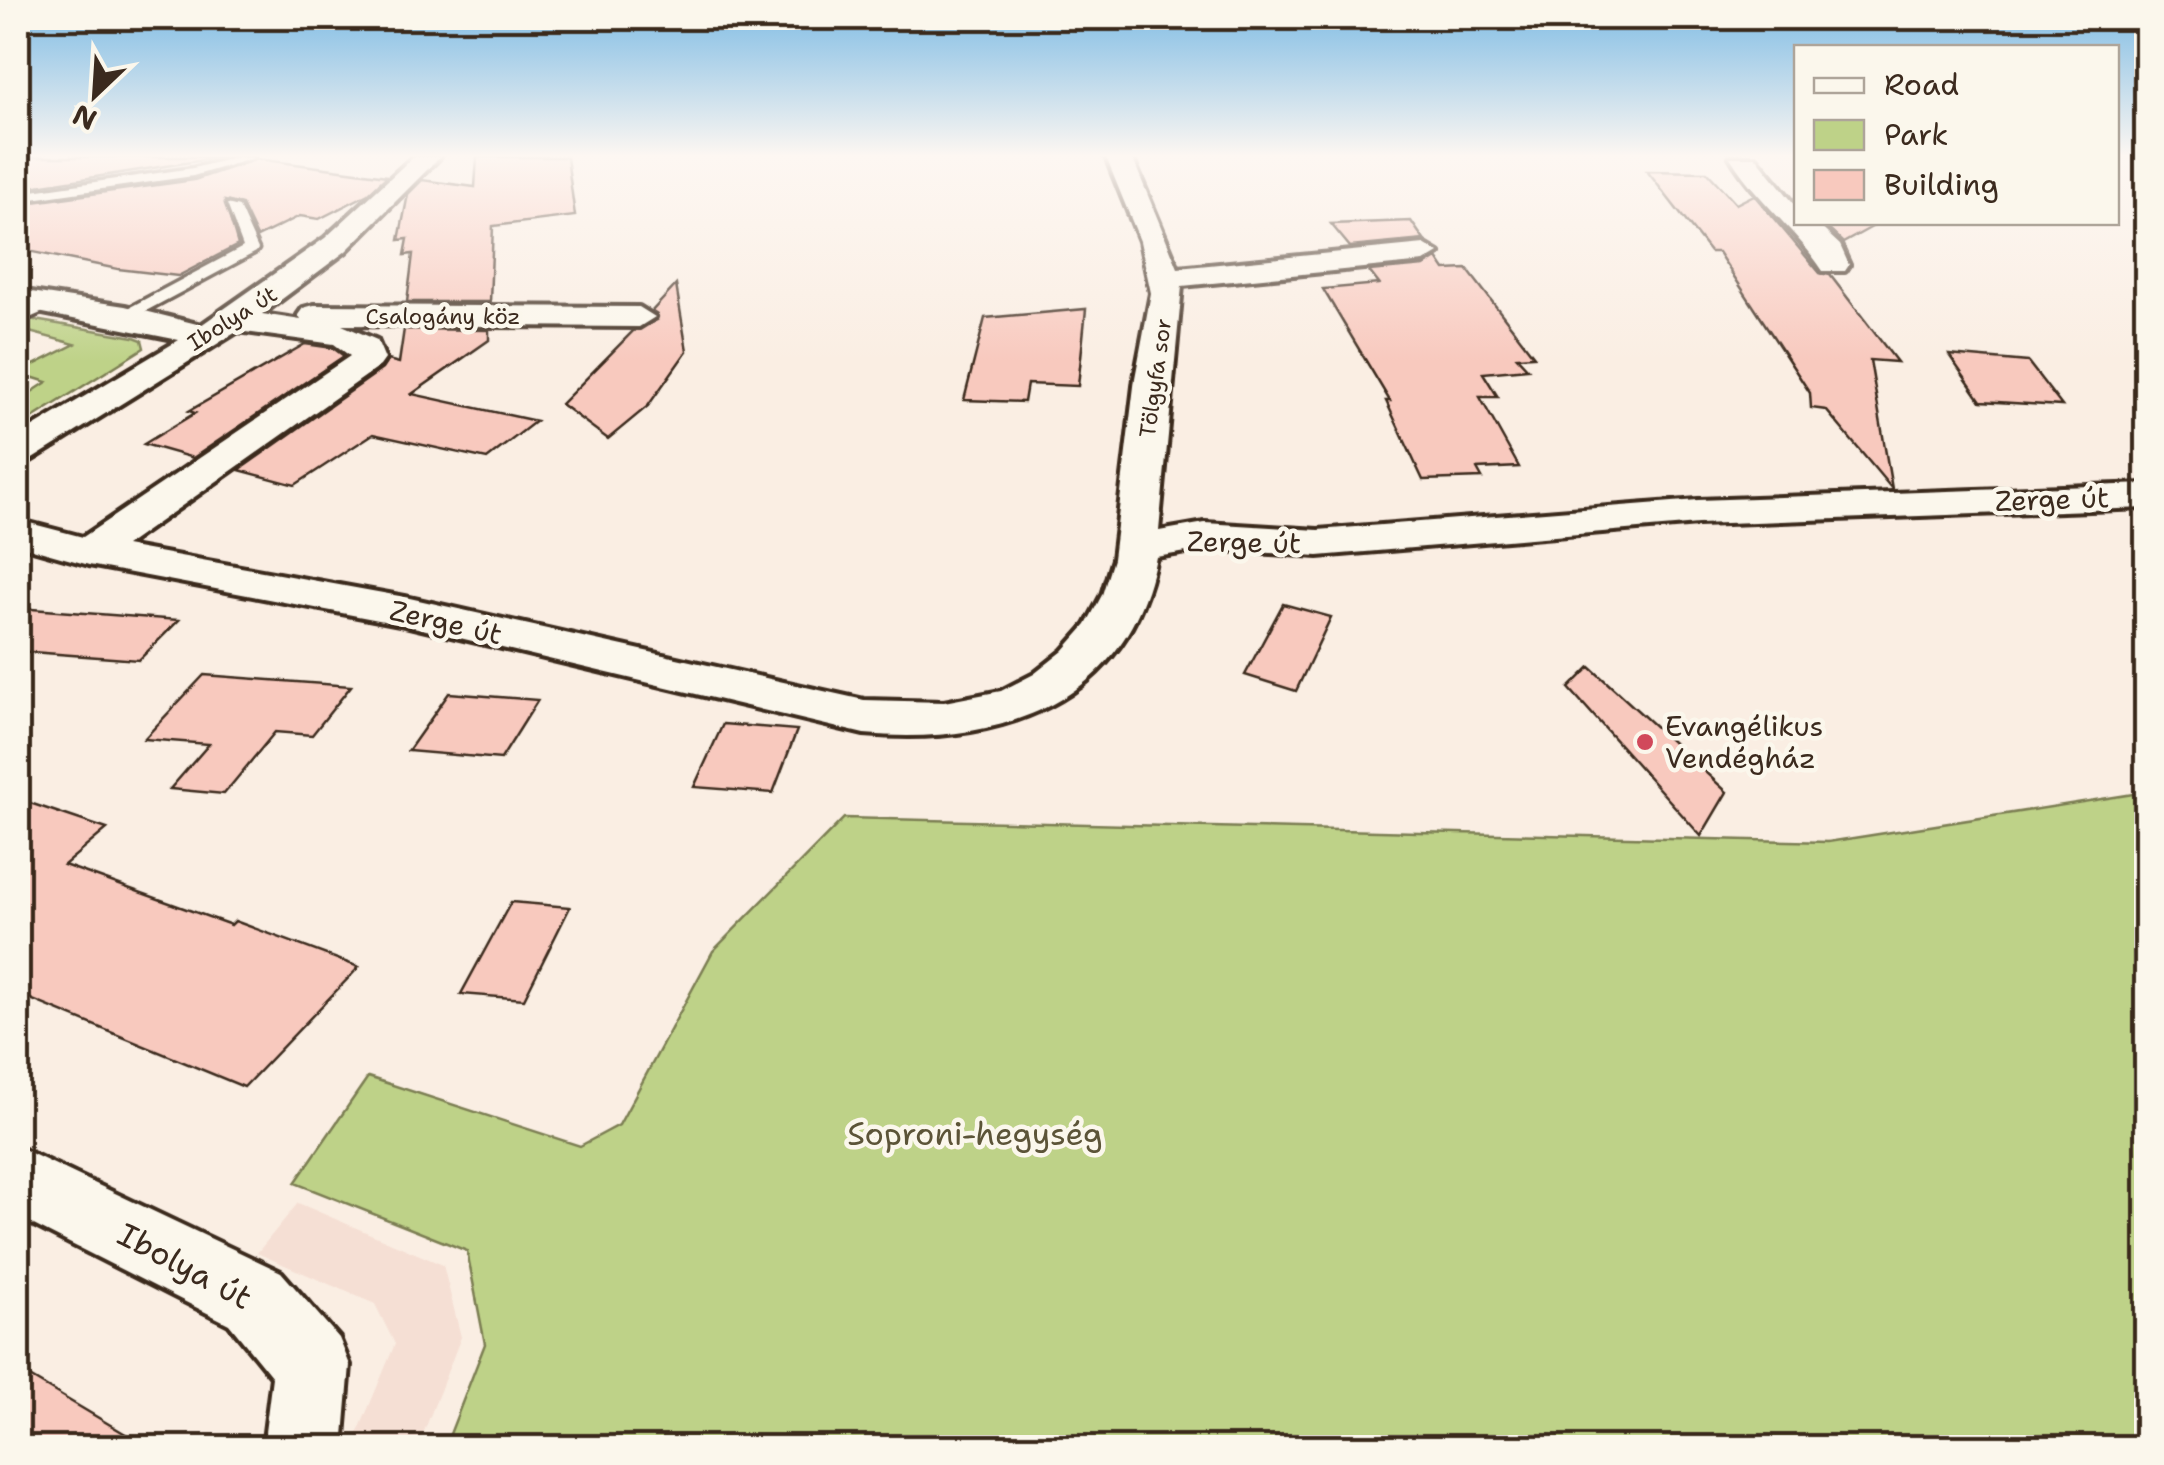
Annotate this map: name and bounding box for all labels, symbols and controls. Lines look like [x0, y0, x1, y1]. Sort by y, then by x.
north arrow [45, 45, 145, 145]
legend [1794, 45, 2119, 225]
text: Road [1884, 64, 1959, 105]
text: N [66, 96, 103, 140]
text: Park [1884, 114, 1948, 155]
text: Building [1884, 164, 1999, 205]
street label: Ibolya út [182, 280, 283, 357]
street label: Csalogány köz [366, 302, 520, 331]
street label: Tölgyfa sor [1133, 317, 1178, 439]
street label: Zerge út [1994, 478, 2110, 520]
street label: Zerge út [1187, 522, 1301, 562]
street label: Zerge út [386, 591, 506, 653]
place label: Evangélikus Vendégház [1665, 707, 1823, 777]
marker: Evangélikus Vendégház [1634, 731, 1656, 753]
park label: Soproni-hegység [847, 1112, 1103, 1155]
street label: Ibolya út [111, 1212, 260, 1319]

